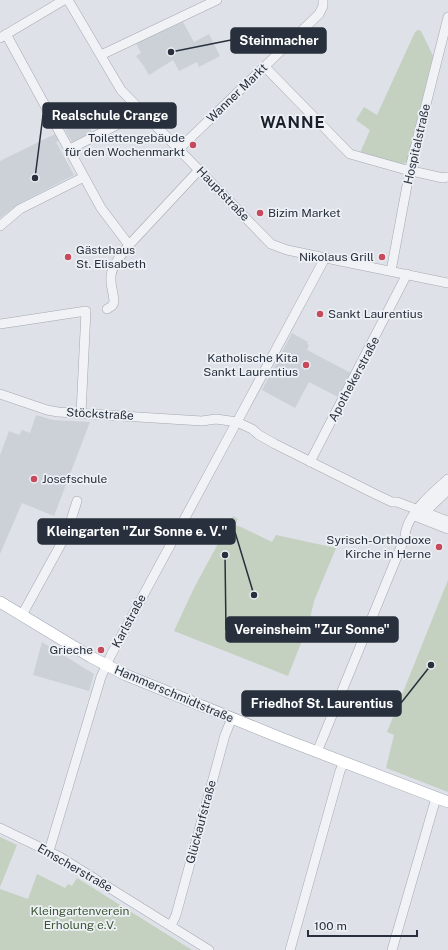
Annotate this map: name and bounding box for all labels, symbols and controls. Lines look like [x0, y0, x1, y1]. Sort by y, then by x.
callout: Steinmacher [231, 28, 326, 53]
text: Steinmacher [239, 33, 319, 48]
street label: Wanner Markt [204, 60, 270, 125]
street label: Hospitalstraße [401, 102, 433, 186]
callout: Realschule Crange [43, 103, 176, 128]
text: Realschule Crange [52, 108, 168, 123]
district label: WANNE [260, 113, 326, 132]
place label: Toilettengebäude für den Wochenmarkt [65, 131, 185, 159]
marker: Toilettengebäude für den Wochenmarkt [188, 140, 198, 150]
street label: Hauptstraße [194, 164, 252, 224]
place label: Bizim Market [268, 206, 341, 220]
marker: Bizim Market [255, 208, 265, 218]
place label: Gästehaus St. Elisabeth [76, 243, 146, 271]
place label: Nikolaus Grill [299, 250, 374, 264]
marker: Gästehaus St. Elisabeth [63, 252, 73, 262]
marker: Nikolaus Grill [377, 252, 387, 262]
place label: Sankt Laurentius [328, 307, 423, 321]
marker: Sankt Laurentius [315, 309, 325, 319]
street label: Apothekerstraße [326, 334, 382, 424]
place label: Katholische Kita Sankt Laurentius [203, 351, 298, 379]
marker: Katholische Kita Sankt Laurentius [301, 360, 311, 370]
street label: Stöckstraße [66, 405, 134, 423]
place label: Josefschule [42, 472, 108, 486]
marker: Josefschule [29, 474, 39, 484]
callout: Kleingarten "Zur Sonne e. V." [38, 519, 235, 544]
text: Kleingarten "Zur Sonne e. V." [47, 524, 227, 539]
place label: Syrisch-Orthodoxe Kirche in Herne [326, 533, 431, 561]
marker: Syrisch-Orthodoxe Kirche in Herne [434, 542, 444, 552]
street label: Karlstraße [109, 592, 149, 650]
callout: Vereinsheim "Zur Sonne" [226, 617, 398, 642]
text: Vereinsheim "Zur Sonne" [234, 622, 390, 637]
place label: Grieche [50, 643, 93, 657]
marker: Grieche [96, 645, 106, 655]
street label: Hammerschmidtstraße [112, 663, 236, 726]
callout: Friedhof St. Laurentius [242, 691, 401, 716]
text: Friedhof St. Laurentius [251, 696, 393, 711]
street label: Glückaufstraße [183, 778, 219, 865]
street label: Emscherstraße [35, 841, 115, 895]
park label: Kleingartenverein Erholung e.V. [31, 904, 130, 932]
scale bar [308, 912, 417, 938]
text: 100 m [314, 919, 347, 933]

